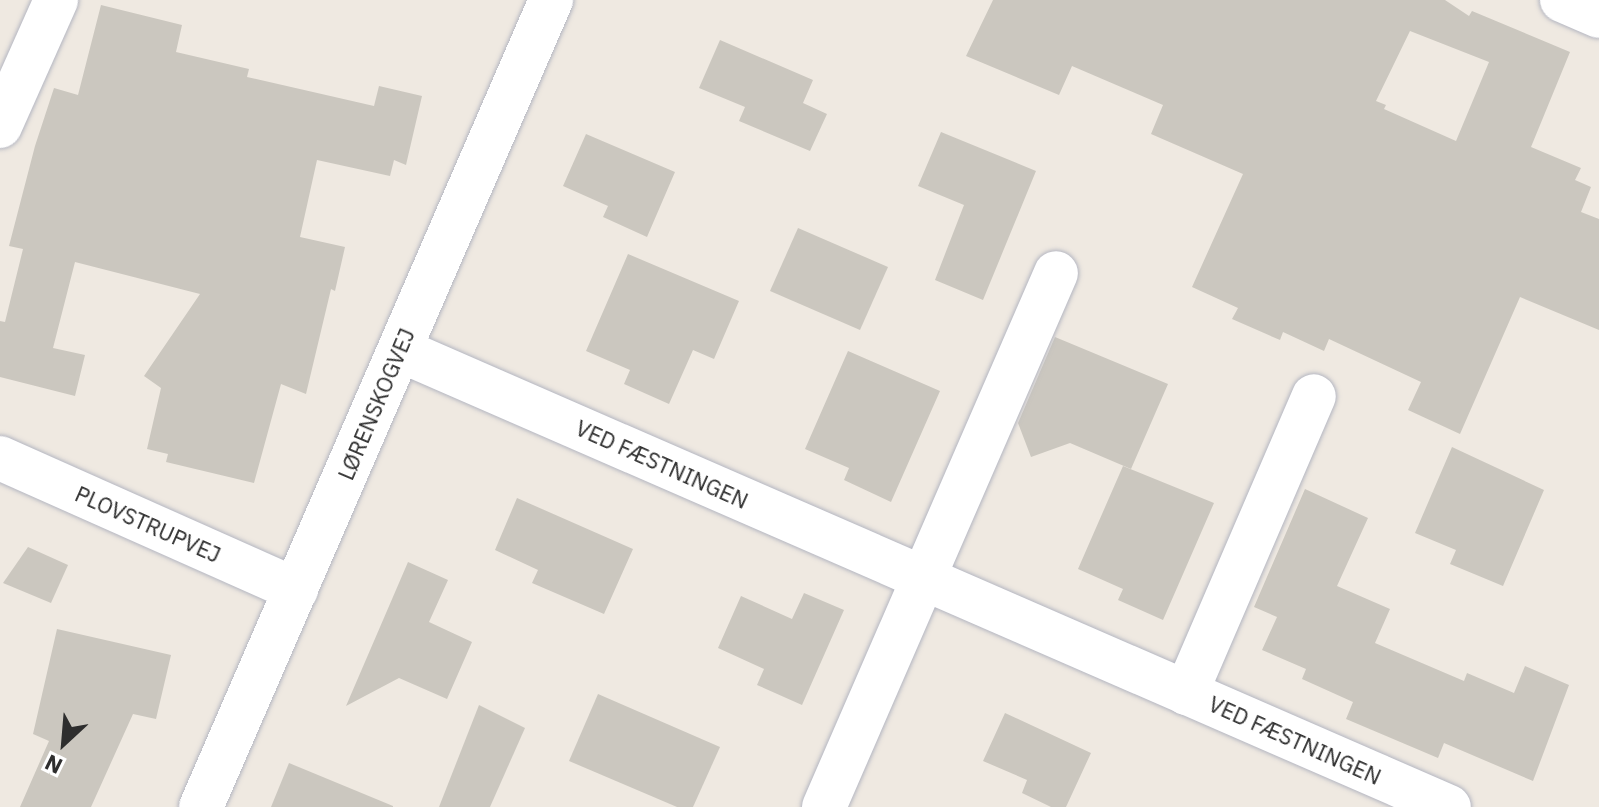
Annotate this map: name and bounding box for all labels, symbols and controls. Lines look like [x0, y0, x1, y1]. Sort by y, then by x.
street label: LØRENSKOGVEJ [332, 324, 420, 484]
street label: VED FÆSTNINGEN [572, 414, 752, 514]
street label: PLOVSTRUPVEJ [71, 480, 225, 568]
street label: VED FÆSTNINGEN [1205, 690, 1385, 790]
north arrow [24, 703, 104, 783]
text: N [40, 748, 67, 782]

